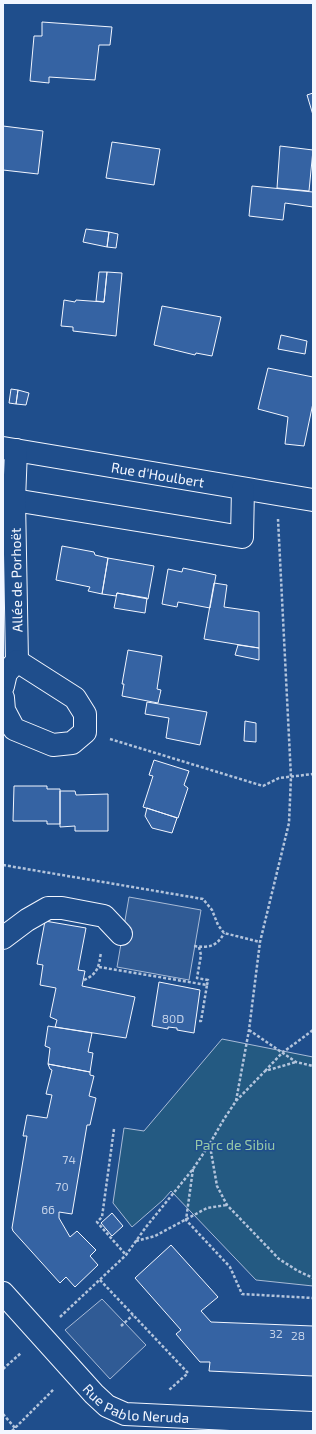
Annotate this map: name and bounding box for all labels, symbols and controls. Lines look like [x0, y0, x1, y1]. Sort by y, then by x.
street label: Rue d'Houlbert [110, 458, 206, 490]
street label: Allée de Porhoët [7, 528, 25, 632]
house number: 80D [162, 1011, 184, 1025]
park label: Parc de Sibiu [195, 1136, 275, 1153]
house number: 74 [62, 1152, 76, 1166]
house number: 70 [55, 1179, 69, 1193]
house number: 66 [41, 1202, 55, 1216]
house number: 32 [269, 1326, 283, 1340]
house number: 28 [291, 1328, 305, 1342]
street label: Rue Pablo Neruda [80, 1380, 190, 1426]

